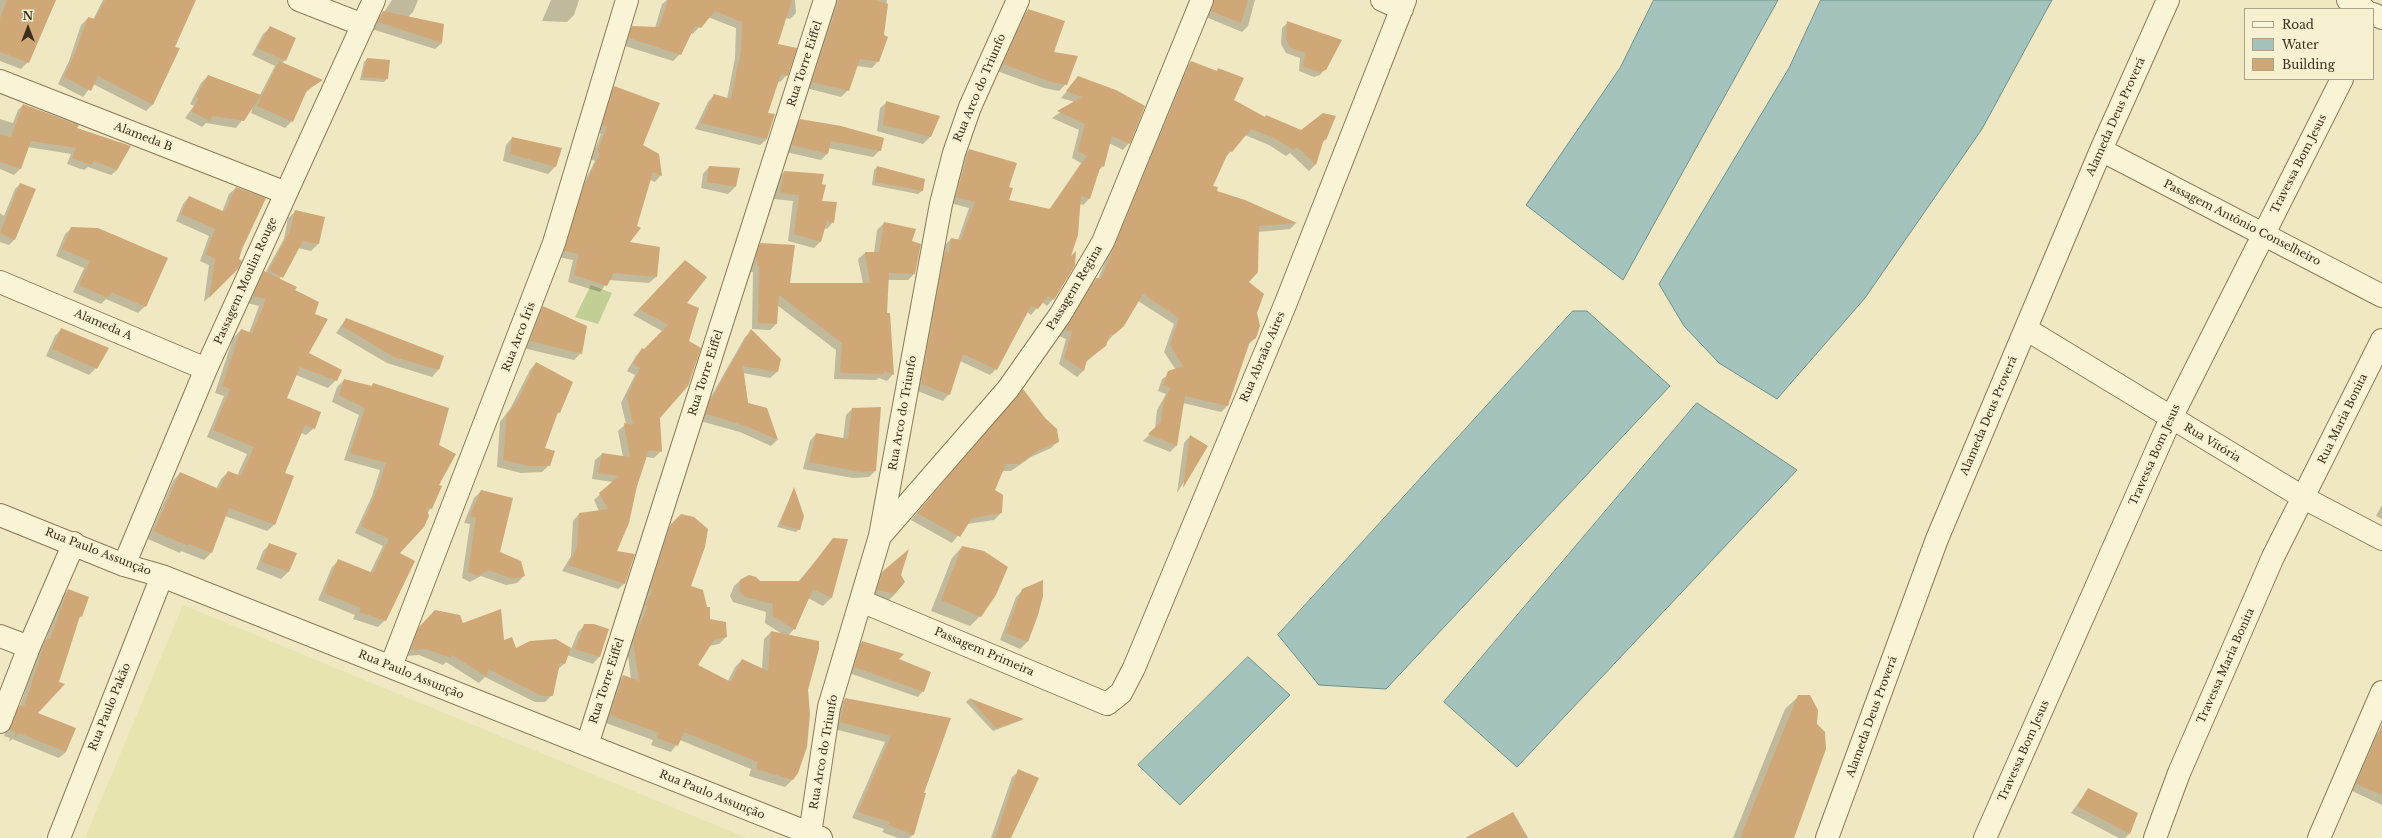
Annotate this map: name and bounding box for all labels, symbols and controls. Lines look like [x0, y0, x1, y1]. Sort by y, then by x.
north arrow [8, 8, 48, 48]
legend [2244, 8, 2374, 80]
text: N [23, 9, 33, 23]
text: Road [2282, 17, 2314, 32]
street label: Rua Torre Eiffel [785, 19, 825, 109]
street label: Rua Arco do Triunfo [951, 32, 1009, 144]
text: Water [2282, 37, 2319, 52]
street label: Alameda Deus Proverá [2084, 56, 2148, 178]
text: Building [2282, 57, 2335, 72]
street label: Travessa Bom Jesus [2268, 112, 2330, 216]
street label: Alameda B [112, 120, 174, 154]
street label: Passagem Antônio Conselheiro [2161, 177, 2323, 269]
street label: Passagem Moulin Rouge [212, 215, 280, 347]
street label: Passagem Regina [1045, 243, 1105, 333]
street label: Rua Arco Íris [500, 300, 538, 374]
street label: Alameda A [72, 307, 134, 343]
street label: Rua Abraão Aires [1238, 310, 1288, 404]
street label: Rua Torre Eiffel [686, 328, 726, 418]
street label: Rua Arco do Triunfo [886, 354, 920, 472]
street label: Alameda Deus Proverá [1958, 354, 2020, 478]
street label: Rua Maria Bonita [2315, 372, 2371, 466]
street label: Travessa Bom Jesus [2127, 402, 2183, 508]
street label: Rua Vitória [2181, 421, 2243, 465]
street label: Rua Paulo Assunção [43, 526, 153, 578]
street label: Travessa Maria Bonita [2195, 606, 2257, 726]
street label: Passagem Primeira [932, 625, 1036, 679]
street label: Rua Torre Eiffel [587, 636, 627, 726]
street label: Rua Paulo Assunção [356, 648, 466, 702]
street label: Alameda Deus Proverá [1844, 654, 1900, 780]
street label: Rua Paulo Pakão [86, 661, 134, 753]
street label: Rua Arco do Triunfo [807, 693, 841, 811]
street label: Travessa Bom Jesus [1996, 698, 2052, 804]
street label: Rua Paulo Assunção [657, 768, 767, 822]

